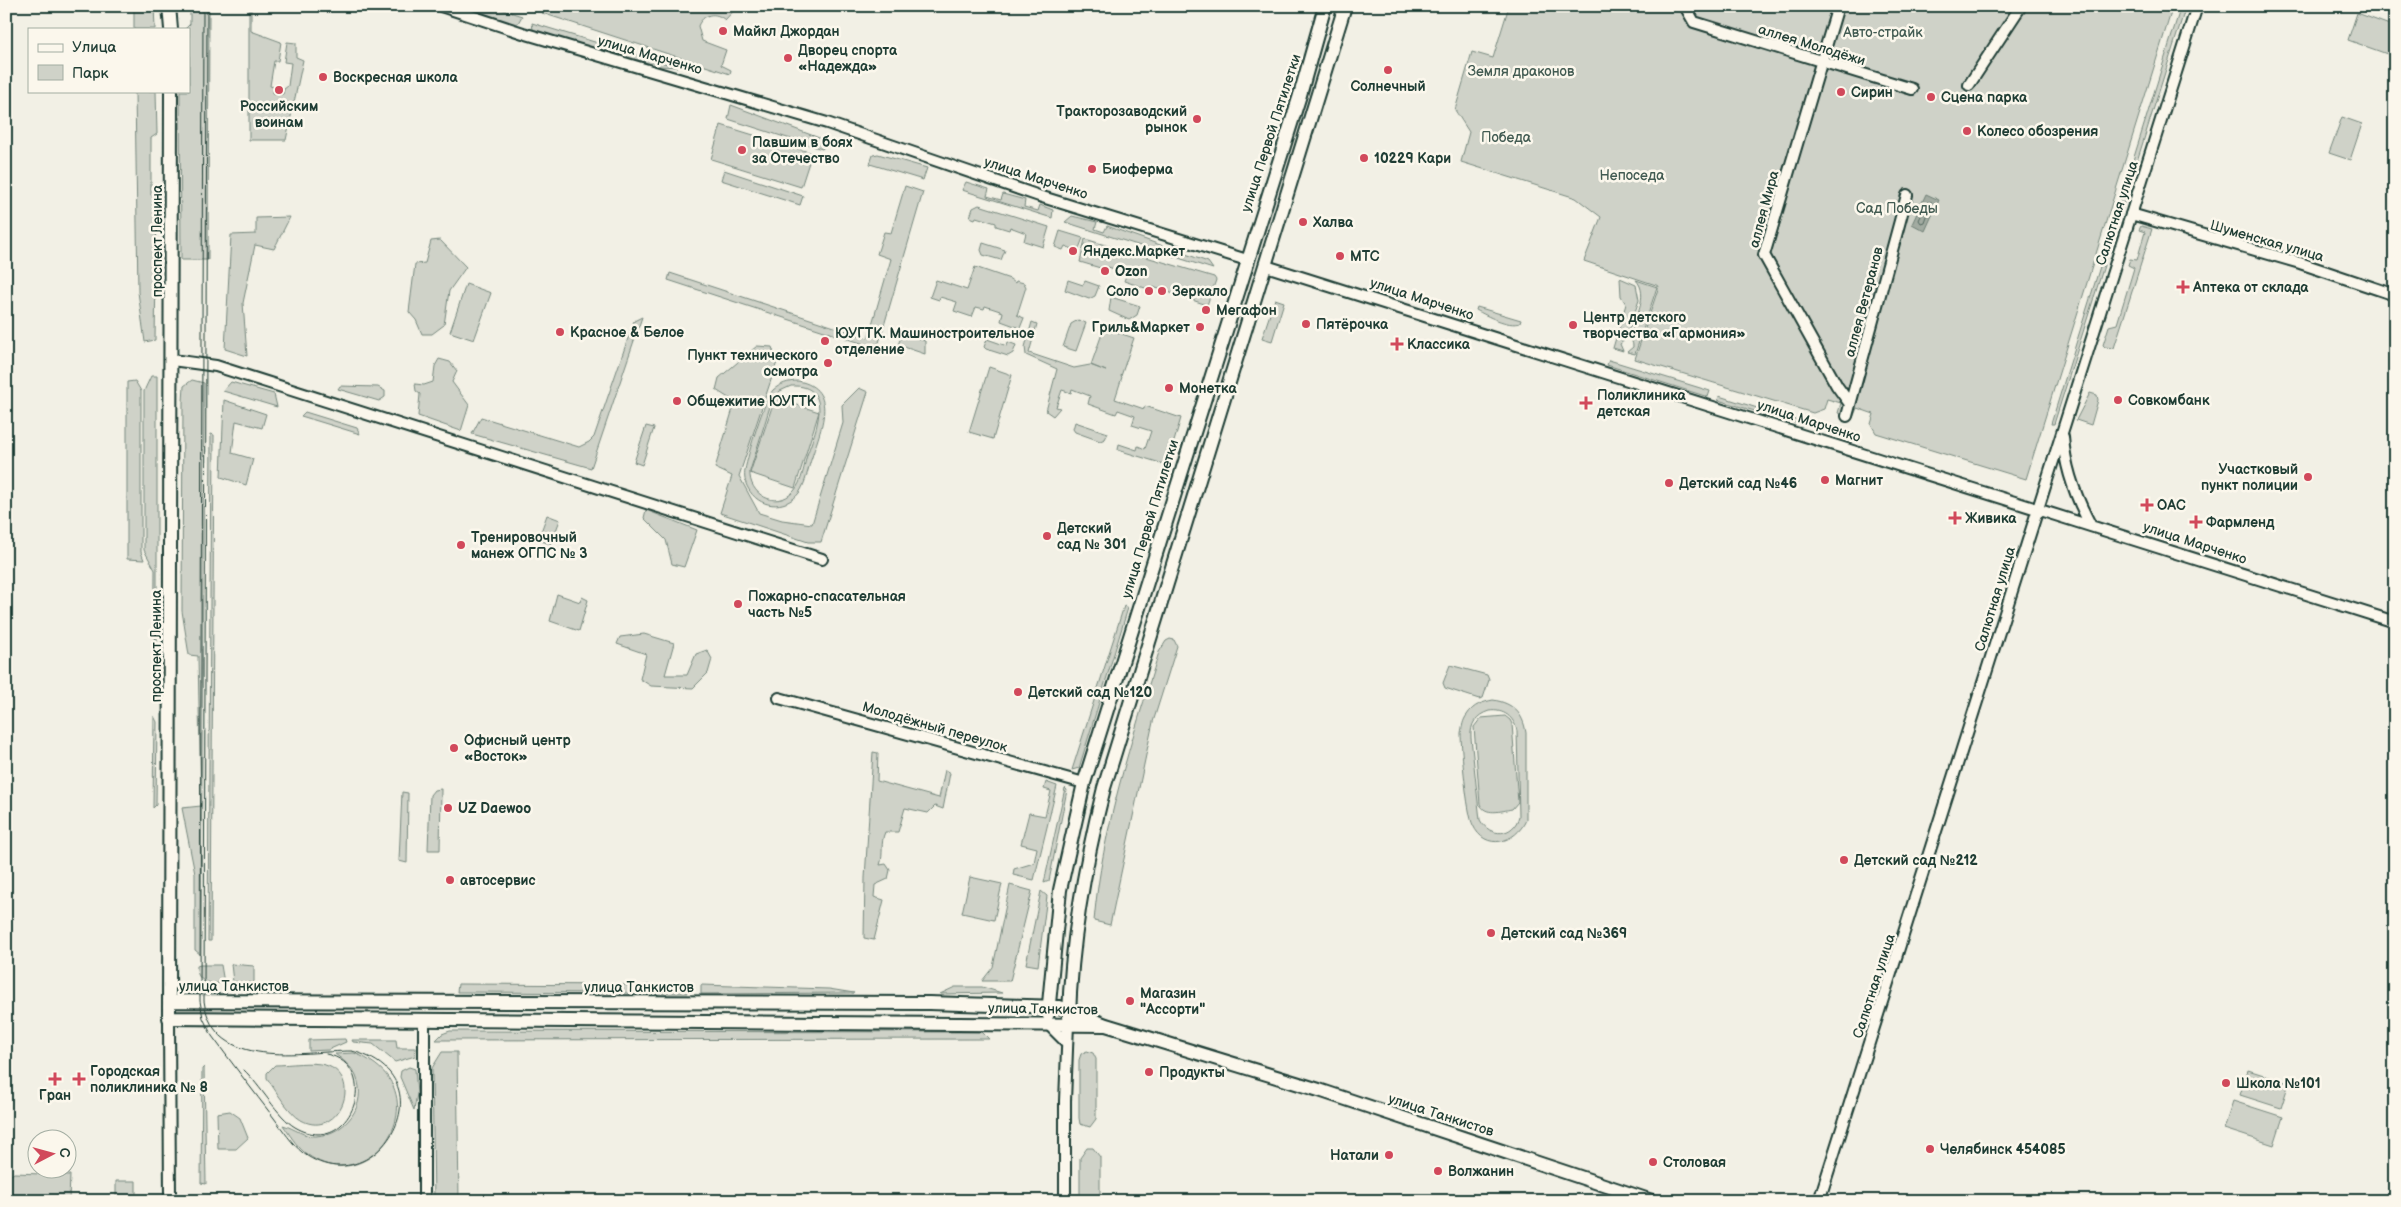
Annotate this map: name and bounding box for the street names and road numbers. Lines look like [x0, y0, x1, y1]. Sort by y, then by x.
street label: аллея Молодёжи [1756, 21, 1868, 69]
street label: улица Марченко [596, 32, 704, 78]
street label: улица Первой Пятилетки [1237, 52, 1305, 214]
street label: улица Марченко [982, 153, 1090, 203]
street label: Салютная улица [2092, 158, 2142, 267]
street label: аллея Мира [1746, 168, 1783, 249]
street label: проспект Ленина [149, 184, 166, 297]
street label: Шуменская улица [2208, 217, 2327, 266]
street label: аллея Ветеранов [1841, 244, 1887, 359]
street label: улица Марченко [1368, 274, 1476, 324]
street label: улица Марченко [1755, 396, 1863, 446]
street label: улица Первой Пятилетки [1118, 438, 1182, 600]
street label: улица Марченко [2141, 518, 2249, 568]
street label: Салютная улица [1971, 544, 2019, 654]
street label: проспект Ленина [148, 589, 165, 702]
street label: Молодёжный переулок [860, 698, 1010, 756]
street label: Салютная улица [1849, 931, 1899, 1040]
street label: улица Танкистов [179, 978, 290, 995]
street label: улица Танкистов [584, 979, 695, 996]
street label: улица Танкистов [988, 1000, 1099, 1018]
street label: улица Танкистов [1386, 1090, 1497, 1140]

